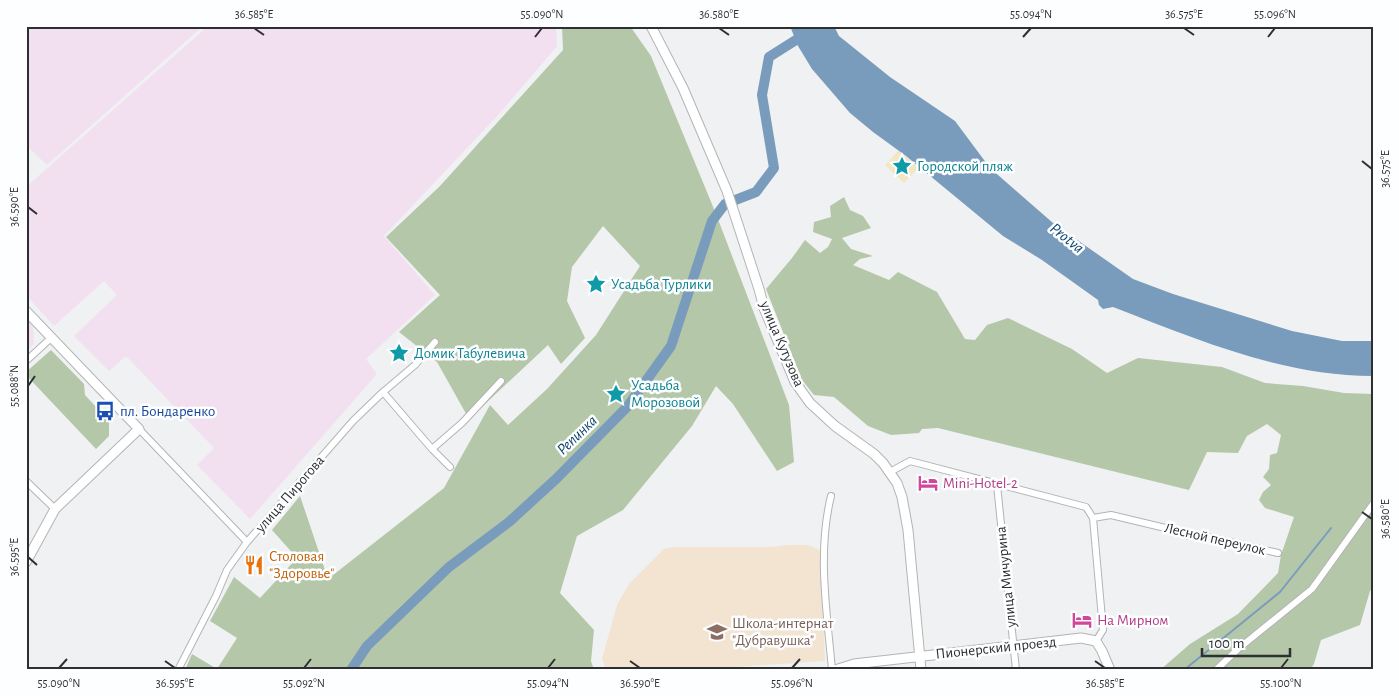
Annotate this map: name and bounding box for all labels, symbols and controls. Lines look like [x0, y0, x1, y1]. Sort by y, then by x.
text: 36.585°E [235, 8, 273, 20]
text: 55.090°N [521, 8, 563, 20]
text: 36.580°E [699, 8, 739, 20]
text: 55.094°N [1010, 8, 1052, 20]
text: 36.575°E [1165, 8, 1203, 20]
text: 55.096°N [1254, 8, 1296, 20]
text: 36.575°E [1379, 150, 1391, 188]
place icon: Городской пляж [891, 155, 913, 177]
place label: Городской пляж [917, 159, 1013, 174]
text: 36.590°E [8, 187, 20, 227]
water label: Protva [1047, 220, 1087, 256]
place icon: Усадьба Турлики [585, 273, 607, 295]
place label: Усадьба Турлики [611, 277, 712, 292]
street label: улица Кутузова [757, 298, 807, 389]
place icon: Домик Табулевича [388, 342, 410, 364]
place label: Домик Табулевича [414, 346, 526, 361]
text: 55.088°N [8, 365, 20, 407]
place label: Усадьба Морозовой [631, 378, 700, 410]
place icon: Усадьба Морозовой [605, 383, 627, 405]
bus stop icon: пл. Бондаренко [94, 400, 116, 422]
place label: пл. Бондаренко [120, 404, 215, 419]
water label: Репинка [554, 412, 600, 458]
street label: улица Пирогова [252, 453, 327, 536]
hotel icon: Mini-Hotel-2 [917, 472, 939, 494]
place label: Mini-Hotel-2 [943, 476, 1018, 491]
text: 36.580°E [1379, 499, 1391, 539]
street label: Лесной переулок [1163, 520, 1267, 558]
street label: улица Мичурина [993, 526, 1019, 629]
text: 36.595°E [8, 538, 20, 576]
place label: Столовая "Здоровье" [269, 549, 334, 581]
restaurant icon: Столовая "Здоровье" [243, 554, 265, 576]
hotel icon: На Мирном [1071, 609, 1093, 631]
place label: На Мирном [1097, 613, 1169, 628]
place label: Школа-интернат "Дубравушка" [732, 616, 834, 648]
school or university icon: Школа-интернат "Дубравушка" [706, 621, 728, 643]
scale bar [1202, 626, 1289, 658]
street label: Пионерский проезд [935, 634, 1057, 662]
text: 100 m [1209, 636, 1244, 651]
text: 55.090°N [38, 677, 80, 689]
text: 36.595°E [156, 677, 194, 689]
text: 55.092°N [283, 677, 325, 689]
text: 55.094°N [527, 677, 569, 689]
text: 36.590°E [620, 677, 660, 689]
text: 55.096°N [771, 677, 813, 689]
text: 36.585°E [1086, 677, 1124, 689]
text: 55.100°N [1260, 677, 1302, 689]

